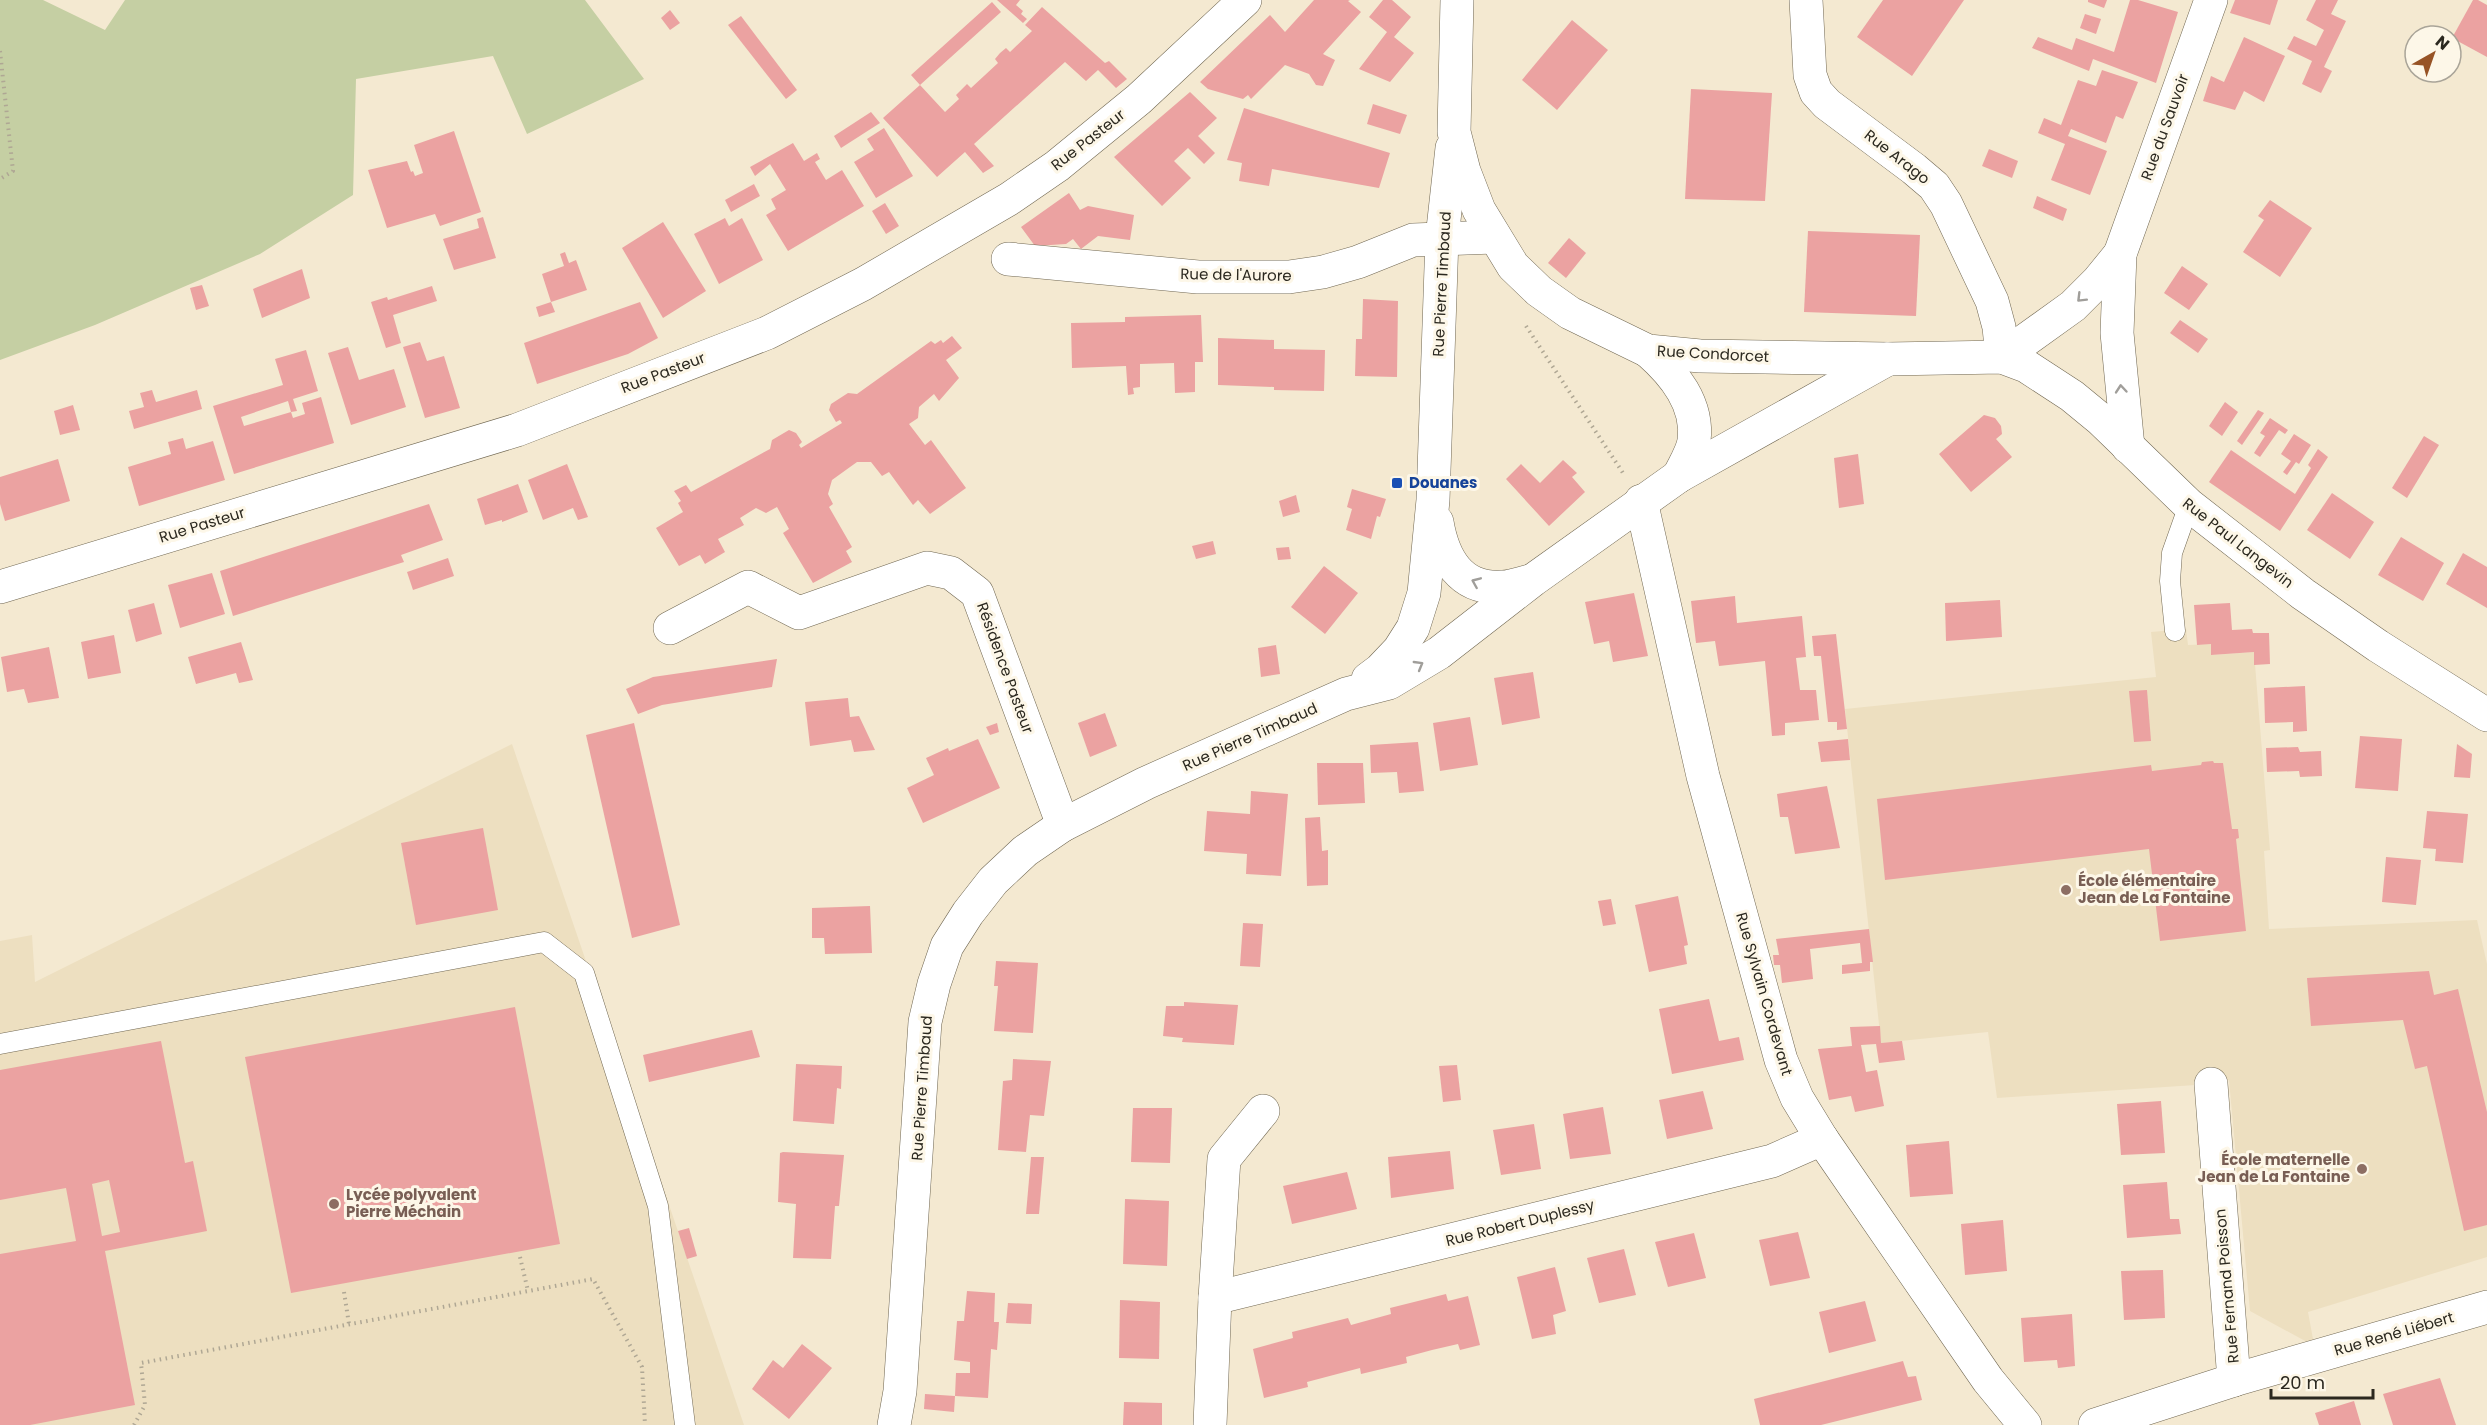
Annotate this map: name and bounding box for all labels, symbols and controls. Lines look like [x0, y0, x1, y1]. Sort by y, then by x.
north arrow [2403, 24, 2463, 84]
text: N [2430, 30, 2454, 56]
street label: Rue du Sauvoir [2136, 70, 2194, 183]
street label: Rue Pasteur [1046, 104, 1129, 175]
street label: Rue Arago [1860, 124, 1934, 189]
street label: Rue Pierre Timbaud [1427, 211, 1456, 357]
street label: Rue de l'Aurore [1180, 263, 1292, 286]
one-way arrow [2078, 290, 2089, 301]
street label: Rue Condorcet [1657, 340, 1770, 367]
street label: Rue Pasteur [618, 347, 708, 398]
one-way arrow [2115, 384, 2128, 393]
place label: Douanes [1409, 472, 1477, 493]
marker: Douanes [1390, 476, 1404, 490]
street label: Rue Paul Langevin [2178, 493, 2298, 593]
street label: Rue Pasteur [156, 501, 248, 548]
one-way arrow [1472, 577, 1483, 589]
street label: Résidence Pasteur [972, 599, 1039, 737]
one-way arrow [1413, 661, 1423, 672]
street label: Rue Pierre Timbaud [1179, 697, 1321, 776]
place label: École élémentaire Jean de La Fontaine [2078, 870, 2230, 908]
marker: École élémentaire Jean de La Fontaine [2059, 883, 2073, 897]
street label: Rue Sylvain Cordevant [1731, 910, 1798, 1078]
street label: Rue Pierre Timbaud [906, 1015, 937, 1161]
place label: École maternelle Jean de La Fontaine [2198, 1149, 2350, 1187]
marker: École maternelle Jean de La Fontaine [2355, 1162, 2369, 1176]
place label: Lycée polyvalent Pierre Méchain [346, 1184, 476, 1222]
street label: Rue Robert Duplessy [1443, 1194, 1597, 1251]
marker: Lycée polyvalent Pierre Méchain [327, 1197, 341, 1211]
street label: Rue Fernand Poisson [2209, 1208, 2244, 1364]
street label: Rue René Liébert [2332, 1306, 2456, 1361]
scale bar [2271, 1362, 2373, 1400]
text: 20 m [2280, 1370, 2325, 1395]

